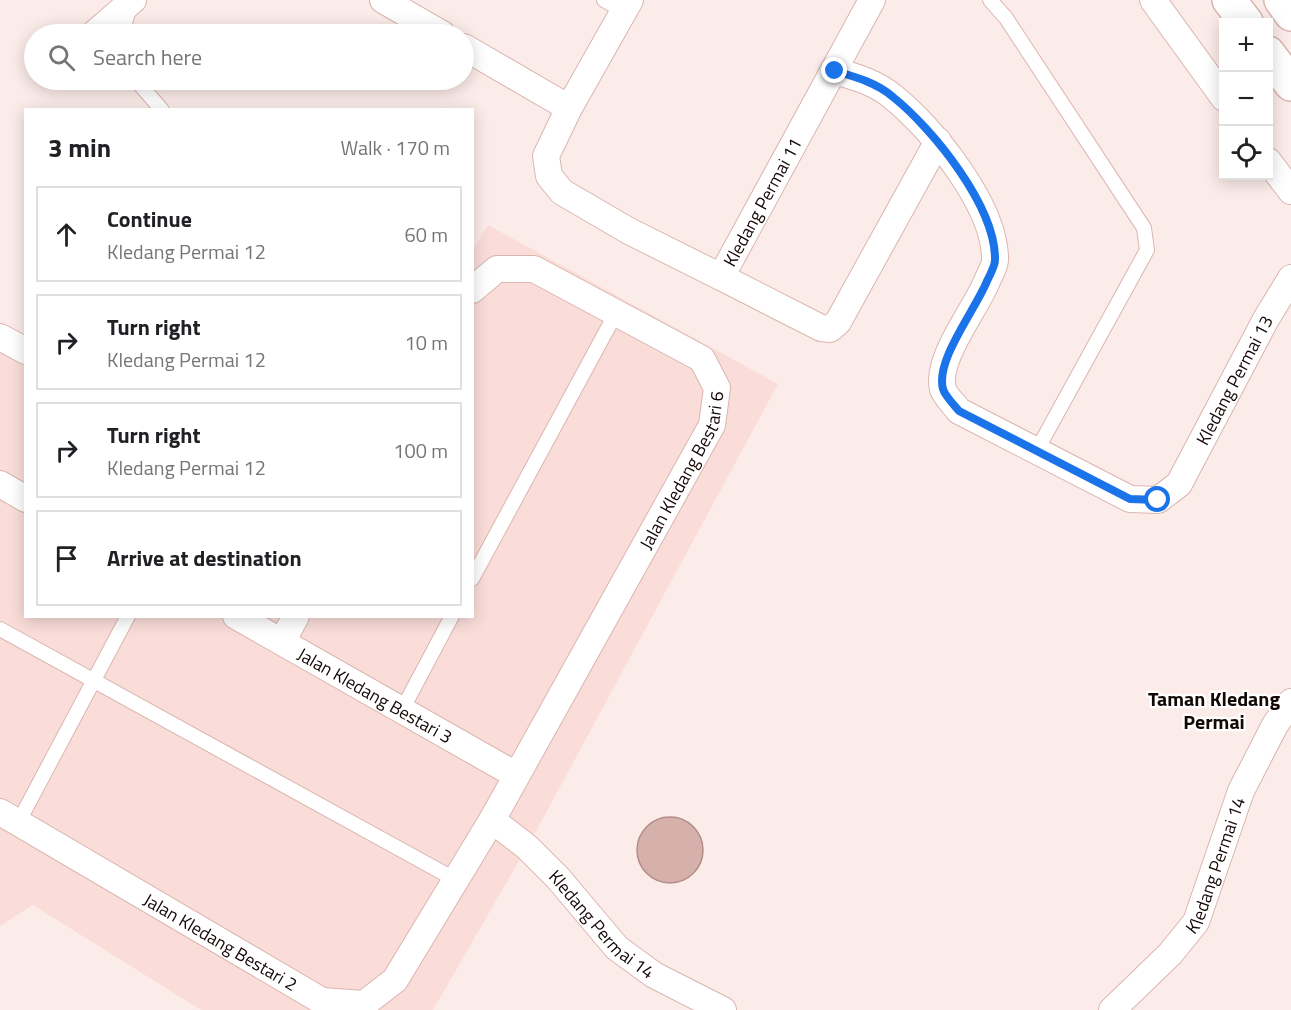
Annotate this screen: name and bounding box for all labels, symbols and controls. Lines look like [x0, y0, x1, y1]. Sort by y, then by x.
map controls [1219, 18, 1273, 180]
button: + [1219, 18, 1273, 72]
search box [24, 24, 474, 90]
text: Search here [93, 40, 202, 74]
icon: search [45, 41, 78, 74]
route end [821, 57, 847, 83]
button: − [1219, 72, 1273, 126]
button: locate [1219, 126, 1273, 180]
text: 3 min [48, 128, 111, 167]
text: Walk · 170 m [341, 132, 450, 163]
street label: Kledang Permai 11 [716, 133, 808, 271]
text: Continue [107, 202, 192, 236]
icon: ahead [50, 218, 83, 251]
text: 60 m [404, 219, 448, 250]
text: Kledang Permai 12 [107, 236, 266, 267]
text: Turn right [107, 310, 201, 344]
street label: Kledang Permai 13 [1189, 310, 1279, 450]
icon: right [50, 326, 83, 359]
text: 10 m [404, 327, 448, 358]
text: Kledang Permai 12 [107, 344, 266, 375]
street label: Jalan Kledang Bestari 6 [632, 389, 730, 554]
text: Turn right [107, 418, 201, 452]
icon: right [50, 434, 83, 467]
text: 100 m [393, 435, 448, 466]
text: Kledang Permai 12 [107, 452, 266, 483]
route start [1144, 486, 1170, 512]
text: Arrive at destination [107, 541, 302, 575]
icon: arrive [50, 542, 83, 575]
street label: Jalan Kledang Bestari 3 [293, 640, 458, 750]
district label: Taman Kledang Permai [1148, 683, 1280, 737]
street label: Kledang Permai 14 [1178, 793, 1252, 939]
street label: Kledang Permai 14 [543, 863, 660, 985]
street label: Jalan Kledang Bestari 2 [139, 886, 303, 997]

